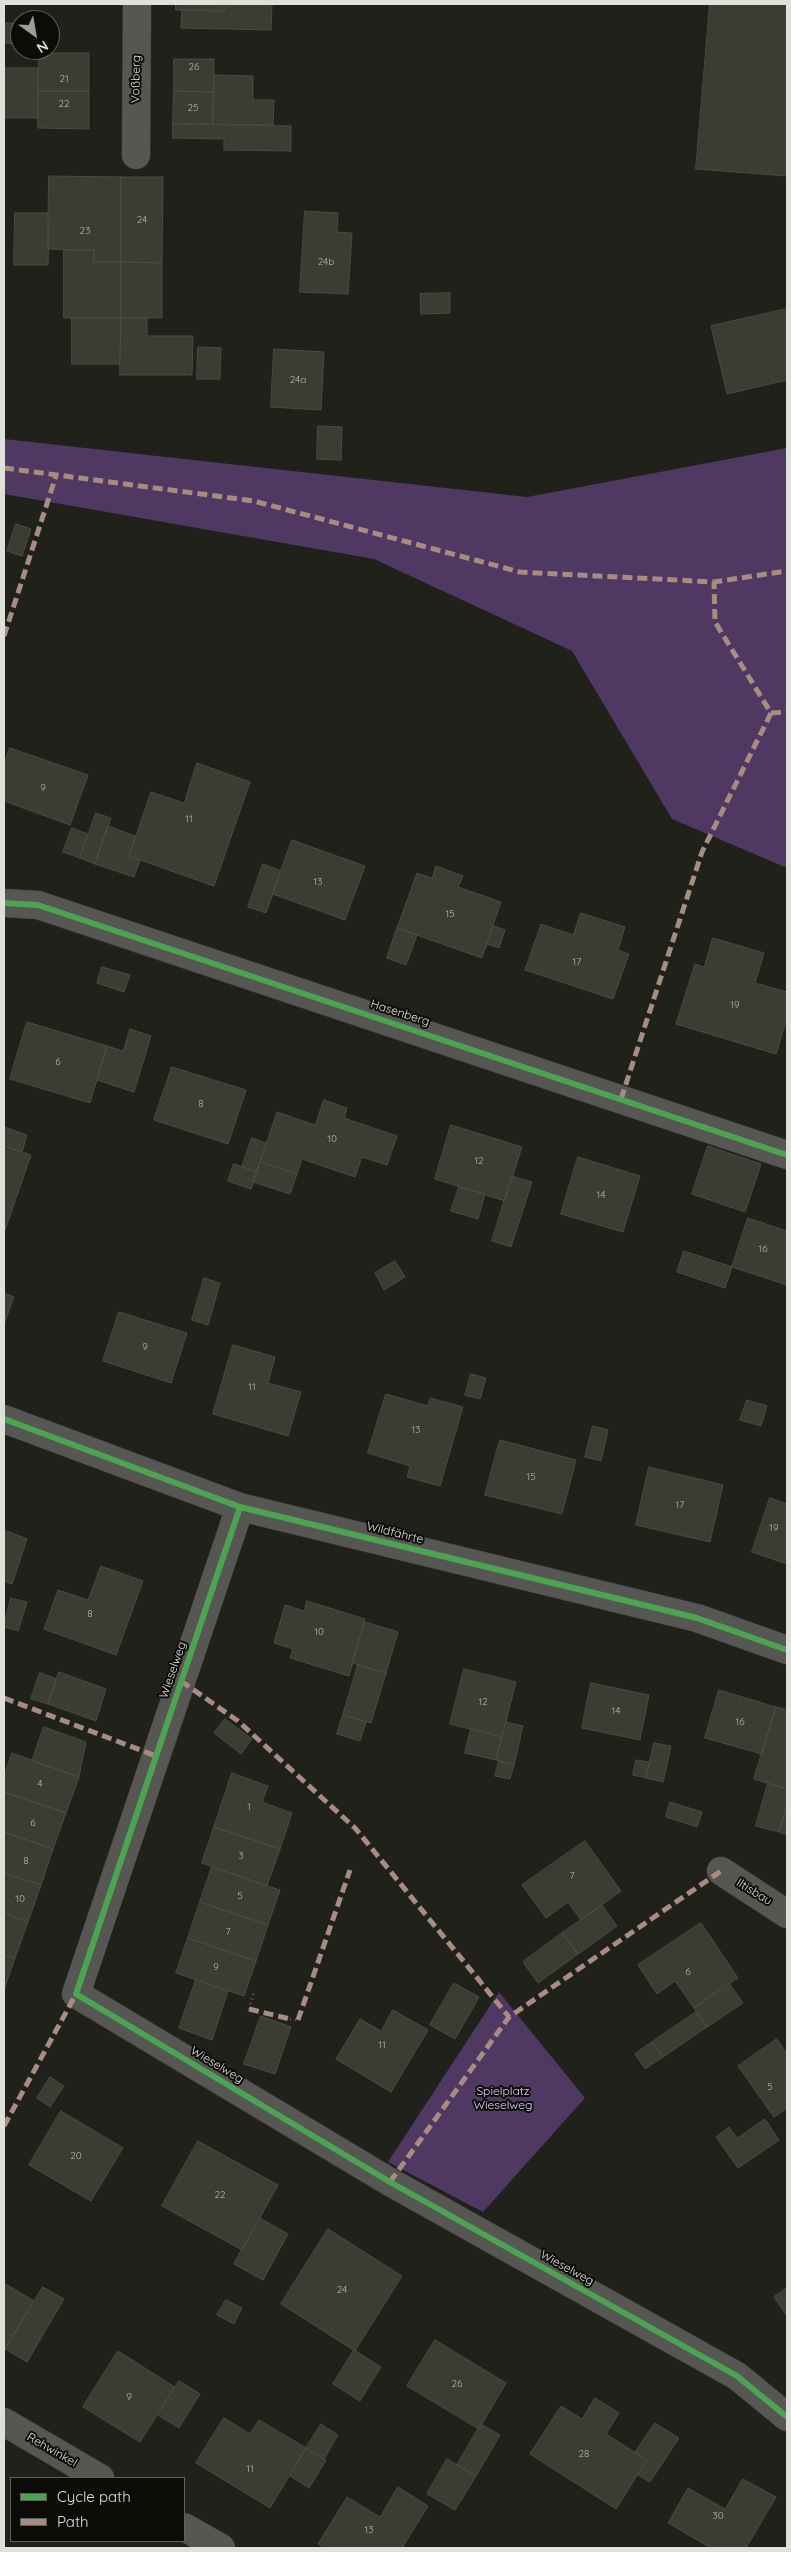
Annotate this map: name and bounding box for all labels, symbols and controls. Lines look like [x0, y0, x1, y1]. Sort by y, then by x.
north arrow [10, 10, 60, 60]
text: N [33, 37, 52, 57]
street label: Voßberg [128, 55, 144, 103]
house number: 26 [189, 61, 199, 73]
house number: 21 [59, 73, 69, 85]
house number: 22 [58, 98, 70, 110]
house number: 25 [188, 102, 198, 114]
house number: 24 [137, 214, 147, 226]
house number: 23 [80, 225, 90, 237]
house number: 24b [318, 256, 334, 268]
house number: 24a [290, 374, 306, 386]
house number: 9 [40, 782, 46, 794]
house number: 11 [185, 813, 193, 825]
house number: 13 [314, 876, 322, 888]
house number: 15 [445, 908, 455, 920]
house number: 17 [573, 956, 581, 968]
street label: Hasenberg [369, 997, 431, 1029]
house number: 19 [730, 999, 740, 1011]
house number: 6 [55, 1056, 61, 1068]
house number: 8 [198, 1098, 204, 1110]
house number: 10 [327, 1133, 337, 1145]
house number: 12 [474, 1155, 484, 1167]
house number: 14 [597, 1189, 605, 1201]
house number: 16 [758, 1243, 768, 1255]
house number: 9 [142, 1341, 148, 1353]
house number: 11 [248, 1381, 256, 1393]
house number: 13 [412, 1424, 420, 1436]
house number: 15 [526, 1471, 536, 1483]
house number: 17 [676, 1499, 684, 1511]
street label: Wildfährte [365, 1519, 425, 1547]
house number: 19 [769, 1522, 779, 1534]
house number: 8 [87, 1608, 93, 1620]
house number: 10 [314, 1626, 324, 1638]
street label: Wieselweg [157, 1640, 189, 1700]
house number: 12 [478, 1696, 488, 1708]
house number: 14 [612, 1705, 620, 1717]
house number: 16 [735, 1716, 745, 1728]
house number: 4 [37, 1778, 43, 1790]
house number: 1 [247, 1801, 251, 1813]
house number: 6 [30, 1817, 36, 1829]
house number: 3 [238, 1850, 244, 1862]
house number: 8 [23, 1855, 29, 1867]
house number: 7 [569, 1870, 575, 1882]
street label: Iltisbau [734, 1875, 774, 1909]
house number: 5 [237, 1890, 243, 1902]
house number: 10 [15, 1893, 25, 1905]
house number: 7 [225, 1926, 231, 1938]
house number: 9 [213, 1961, 219, 1973]
house number: 6 [685, 1966, 691, 1978]
house number: 11 [378, 2039, 386, 2051]
street label: Wieselweg [188, 2044, 246, 2086]
house number: 5 [767, 2081, 773, 2093]
park label: Spielplatz Wieselweg [473, 2084, 533, 2112]
house number: 20 [70, 2150, 82, 2162]
house number: 22 [214, 2189, 226, 2201]
street label: Wieselweg [538, 2247, 596, 2289]
house number: 24 [337, 2284, 347, 2296]
house number: 26 [452, 2378, 462, 2390]
house number: 9 [126, 2391, 132, 2403]
street label: Rehwinkel [24, 2430, 80, 2470]
house number: 28 [579, 2448, 589, 2460]
house number: 11 [246, 2463, 254, 2475]
legend [10, 2477, 185, 2542]
text: Cycle path [57, 2487, 131, 2506]
house number: 30 [712, 2510, 724, 2522]
text: Path [57, 2512, 89, 2531]
house number: 13 [365, 2524, 373, 2536]

